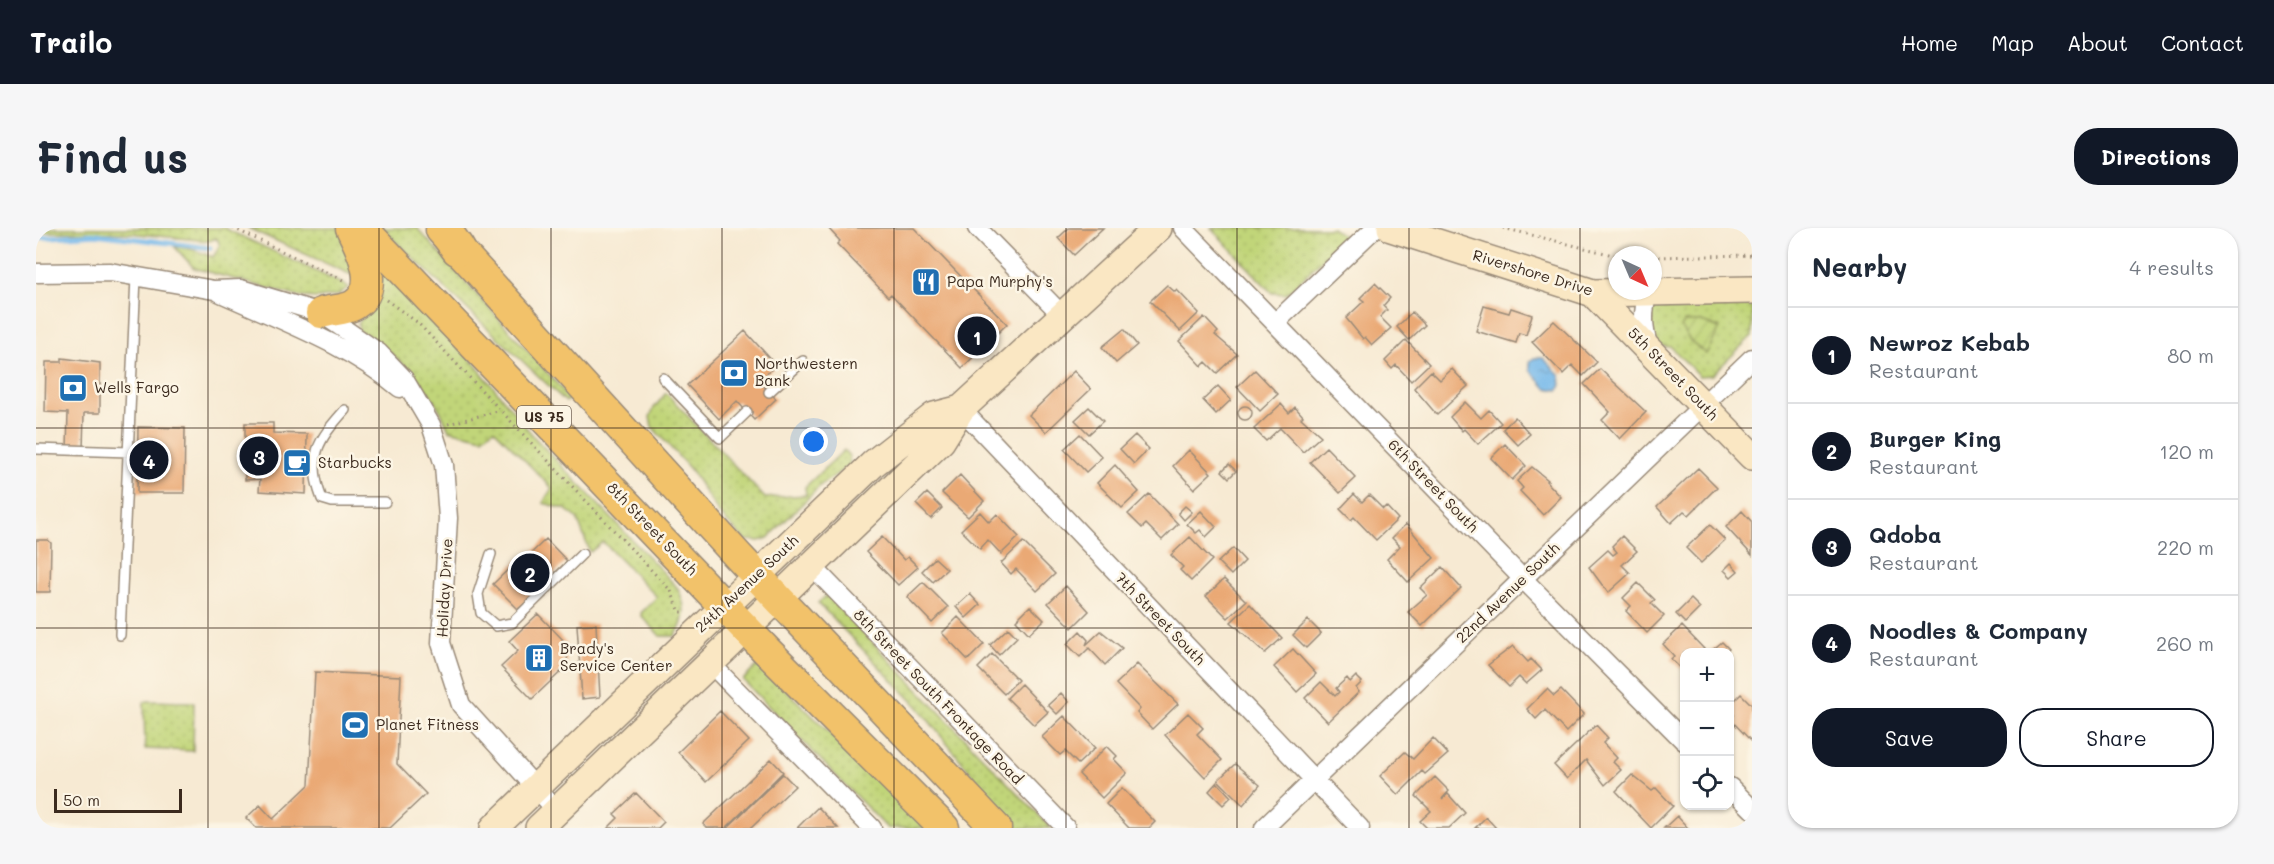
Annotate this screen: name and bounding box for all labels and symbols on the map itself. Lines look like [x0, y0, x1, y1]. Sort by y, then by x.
street label: Rivershore Drive [1471, 244, 1596, 300]
north arrow [1608, 246, 1662, 300]
restaurant icon: Papa Murphy's [910, 266, 942, 298]
place label: Papa Murphy's [947, 271, 1053, 291]
pin: 1 [958, 314, 996, 358]
street label: 5th Street South [1624, 323, 1723, 424]
place label: Northwestern Bank [755, 353, 858, 390]
bank icon: Northwestern Bank [718, 357, 750, 389]
bank icon: Wells Fargo [57, 372, 89, 404]
place label: Wells Fargo [94, 377, 179, 397]
road number: US 75 [517, 406, 571, 428]
your location [799, 427, 828, 456]
pin: 3 [240, 434, 278, 478]
street label: 6th Street South [1384, 434, 1483, 536]
pin: 4 [130, 438, 168, 482]
cafe icon: Starbucks [281, 447, 313, 479]
place label: Starbucks [318, 452, 392, 472]
street label: 8th Street South [603, 477, 702, 579]
street label: 24th Avenue South [690, 530, 802, 636]
street label: Holiday Drive [431, 538, 457, 638]
street label: 22nd Avenue South [1451, 538, 1563, 647]
pin: 2 [510, 550, 550, 596]
street label: 7th Street South [1111, 568, 1210, 669]
street label: 8th Street South Frontage Road [850, 604, 1028, 788]
place label: Brady's Service Center [560, 638, 672, 675]
building icon: Brady's Service Center [523, 642, 555, 674]
sports icon: Planet Fitness [339, 709, 371, 741]
place label: Planet Fitness [376, 714, 479, 734]
scale bar [54, 786, 182, 814]

